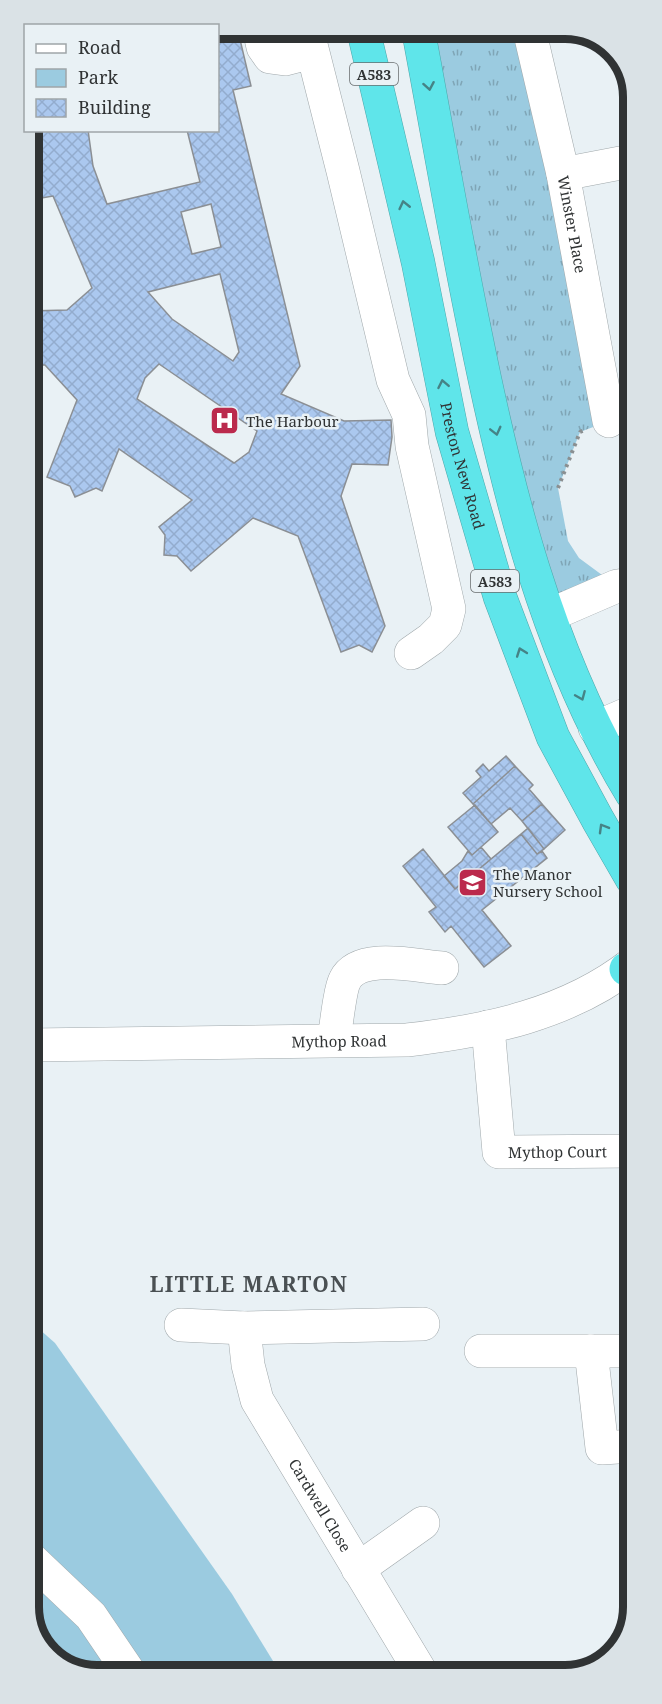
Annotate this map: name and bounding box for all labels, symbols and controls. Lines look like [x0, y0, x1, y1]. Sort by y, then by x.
legend [24, 24, 219, 132]
text: Road [78, 35, 121, 59]
road number: A583 [350, 63, 398, 85]
text: Park [78, 65, 118, 89]
one-way arrow [422, 81, 435, 91]
text: Building [78, 95, 151, 119]
street label: Winster Place [553, 174, 591, 275]
one-way arrow [399, 200, 412, 210]
one-way arrow [437, 380, 450, 390]
street label: Preston New Road [436, 400, 490, 531]
hospital icon: The Harbour [209, 405, 241, 437]
place label: The Harbour [246, 411, 339, 431]
one-way arrow [489, 425, 502, 435]
road number: A583 [471, 570, 519, 592]
one-way arrow [515, 647, 528, 658]
one-way arrow [574, 690, 586, 701]
one-way arrow [598, 824, 610, 834]
place label: The Manor Nursery School [493, 864, 603, 901]
school or university icon: The Manor Nursery School [456, 867, 488, 899]
street label: Mythop Road [291, 1030, 387, 1052]
street label: Mythop Court [508, 1141, 607, 1162]
district label: LITTLE MARTON [150, 1270, 348, 1298]
street label: Cardwell Close [284, 1455, 356, 1555]

